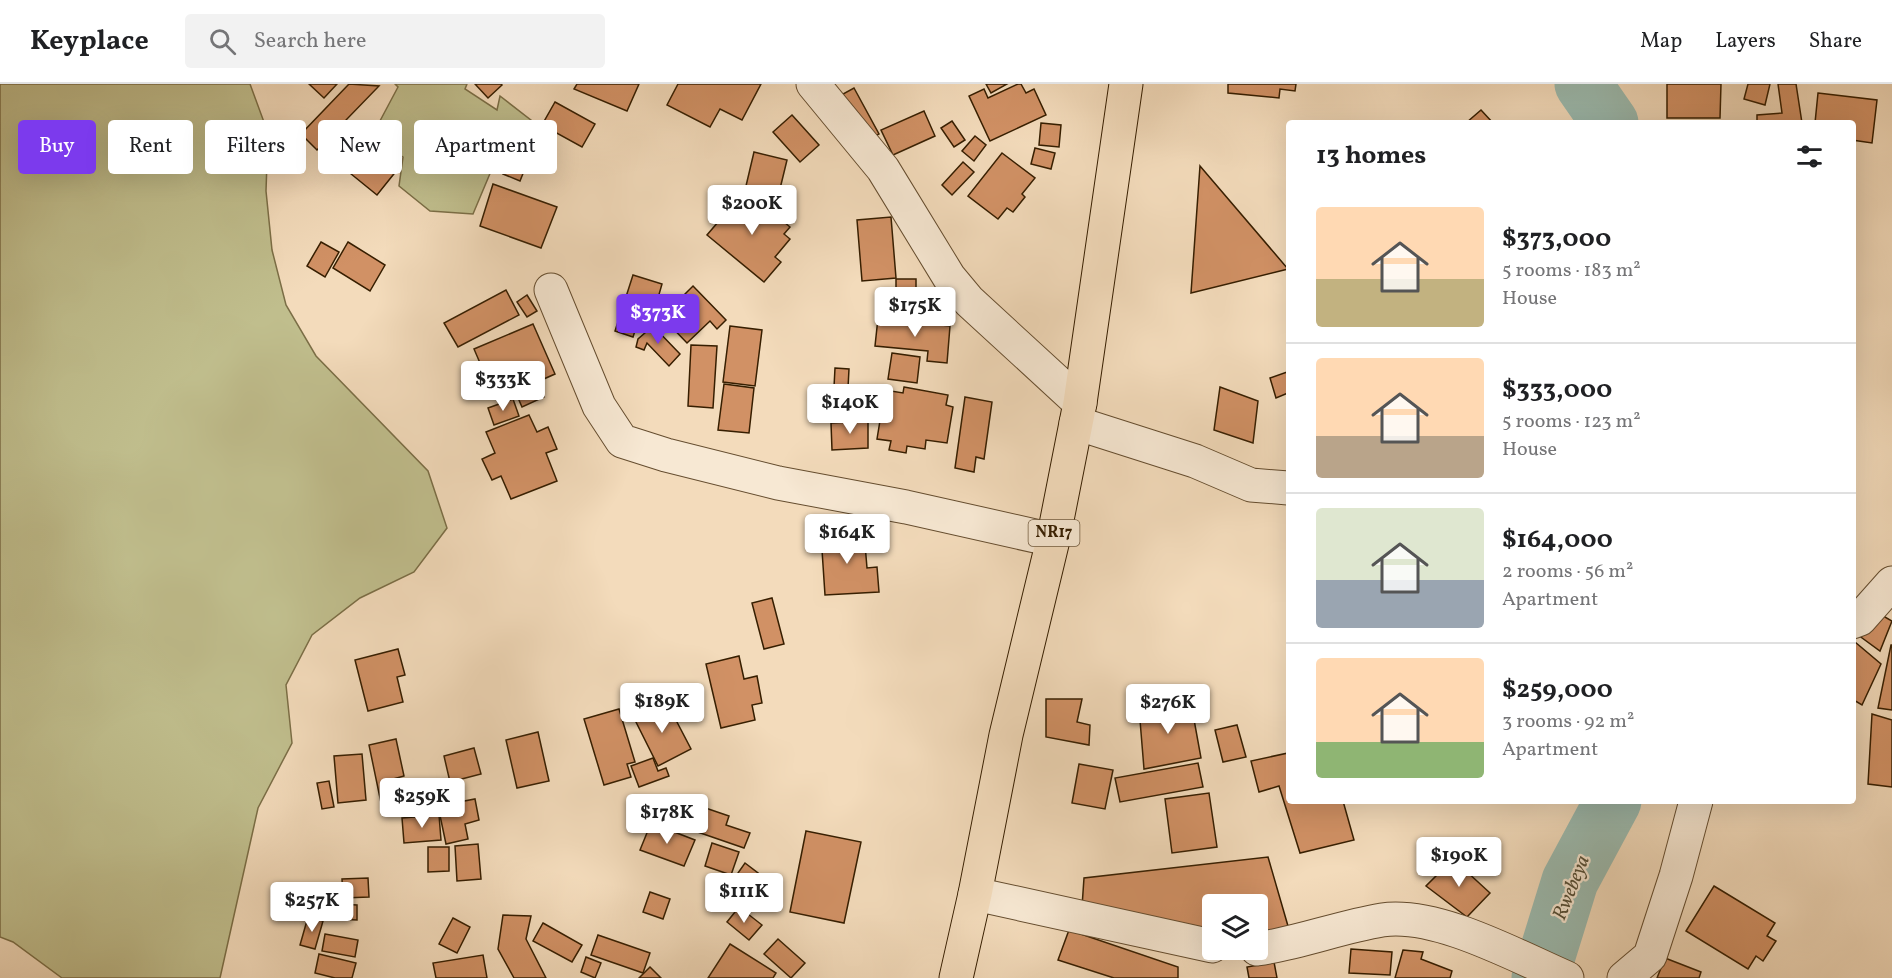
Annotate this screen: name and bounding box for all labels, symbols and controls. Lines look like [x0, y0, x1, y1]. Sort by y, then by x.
search box [185, 14, 605, 68]
text: Keyplace [30, 22, 149, 61]
icon: search [206, 25, 239, 58]
text: Search here [254, 26, 366, 57]
text: Map [1640, 27, 1682, 56]
text: Layers [1715, 27, 1776, 56]
text: Share [1809, 27, 1862, 56]
chip: Buy [18, 120, 96, 174]
chip: Rent [108, 120, 193, 174]
chip: Filters [205, 120, 306, 174]
chip: New [318, 120, 402, 174]
chip: Apartment [414, 120, 557, 174]
text: 13 homes [1316, 138, 1426, 174]
icon: filters [1793, 140, 1826, 173]
pin: $200K [710, 185, 794, 236]
text: $200K [722, 190, 782, 218]
text: $373,000 [1502, 221, 1611, 257]
icon: home [1364, 231, 1436, 303]
text: 5 rooms · 183 m² [1502, 257, 1641, 285]
text: House [1502, 285, 1557, 313]
pin: $175K [873, 287, 957, 338]
text: $175K [889, 292, 941, 320]
pin: $373K [616, 294, 700, 345]
text: $373K [630, 299, 686, 327]
pin: $333K [461, 361, 545, 412]
text: $333K [475, 366, 531, 394]
text: $333,000 [1502, 372, 1612, 408]
icon: home [1364, 382, 1436, 454]
pin: $140K [808, 384, 892, 435]
text: $140K [821, 389, 879, 417]
text: 5 rooms · 123 m² [1502, 408, 1641, 436]
text: House [1502, 436, 1557, 464]
pin: $164K [805, 514, 889, 565]
text: $164K [819, 519, 875, 547]
road number: NR17 [1028, 520, 1080, 546]
text: $164,000 [1502, 522, 1613, 558]
icon: home [1364, 532, 1436, 604]
text: 2 rooms · 56 m² [1502, 558, 1633, 586]
text: Apartment [1502, 586, 1598, 614]
text: $259,000 [1502, 672, 1613, 708]
icon: home [1364, 682, 1436, 754]
pin: $189K [620, 683, 704, 734]
pin: $276K [1126, 684, 1210, 735]
text: $189K [634, 688, 690, 716]
text: $276K [1140, 689, 1196, 717]
text: 3 rooms · 92 m² [1502, 708, 1634, 736]
text: Apartment [1502, 736, 1598, 764]
pin: $259K [380, 778, 464, 829]
text: $259K [394, 783, 450, 811]
pin: $178K [625, 794, 709, 845]
text: $178K [640, 799, 694, 827]
pin: $190K [1417, 837, 1501, 888]
text: $190K [1430, 842, 1488, 870]
water label: Rwebeya [1546, 851, 1598, 925]
pin: $111K [702, 873, 786, 924]
text: $111K [719, 878, 769, 906]
pin: $257K [270, 882, 354, 933]
text: $257K [284, 887, 340, 915]
map controls [1202, 894, 1268, 960]
button: layers [1202, 894, 1268, 960]

